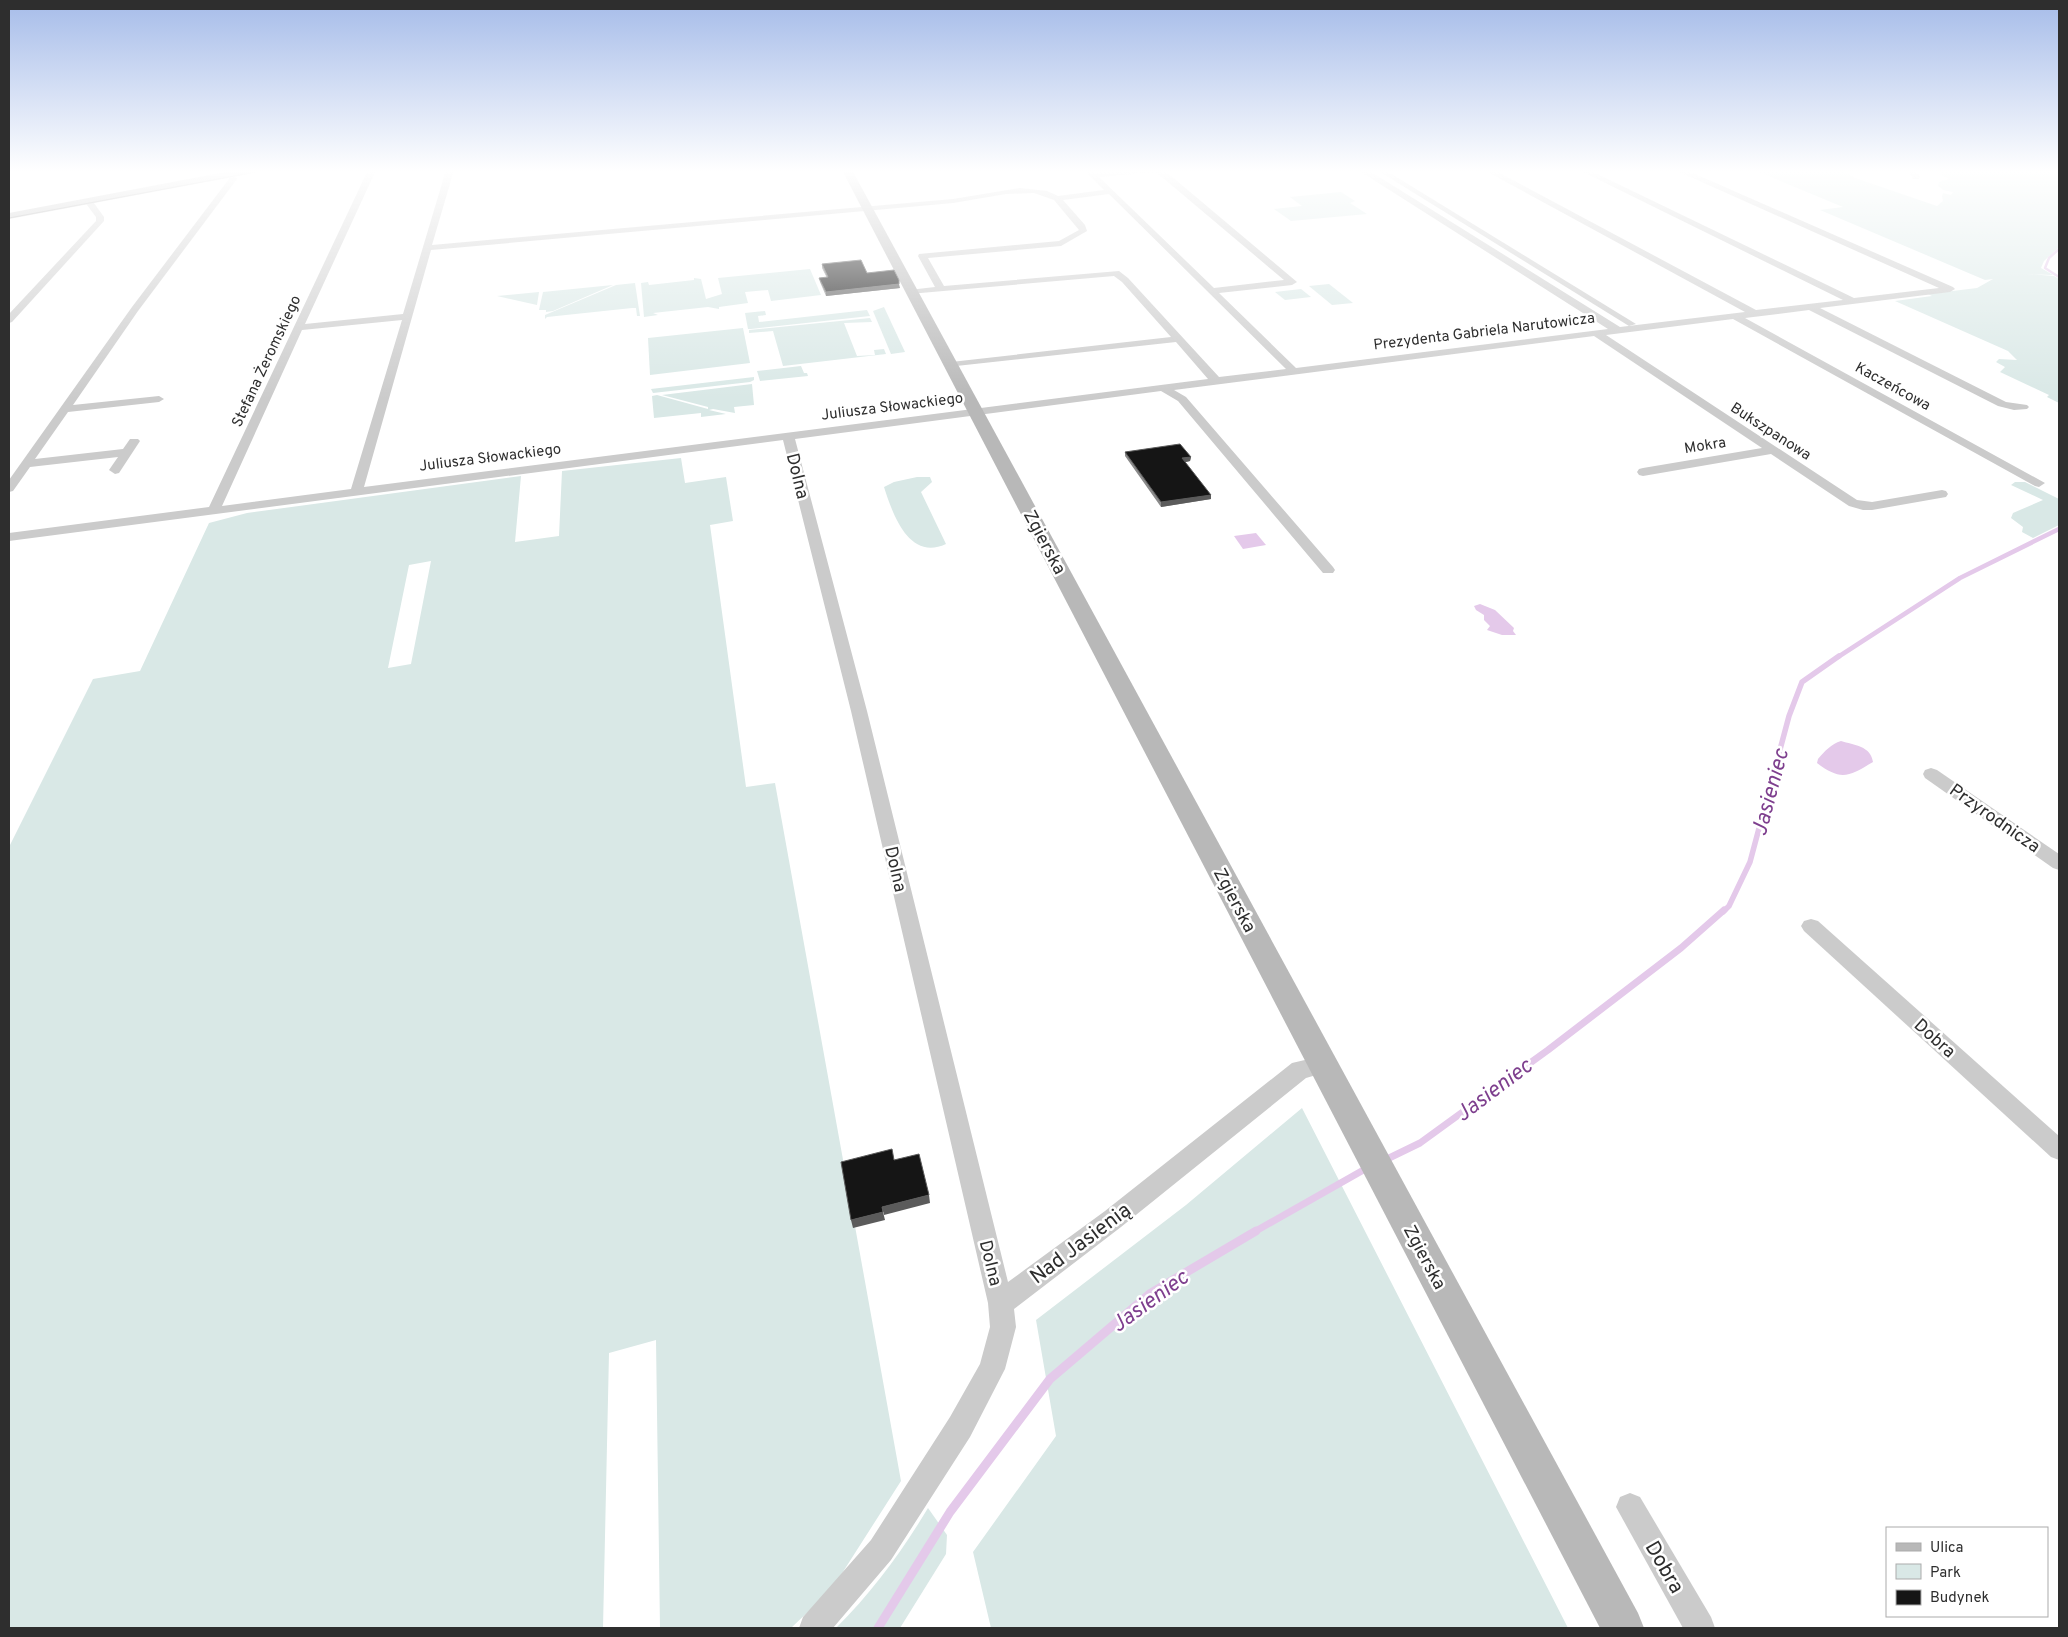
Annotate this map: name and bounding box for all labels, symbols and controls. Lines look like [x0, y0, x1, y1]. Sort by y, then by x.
street label: Stefana Żeromskiego [228, 292, 306, 431]
street label: Prezydenta Gabriela Narutowicza [1372, 309, 1596, 356]
street label: Kaczeńcowa [1851, 359, 1933, 416]
street label: Juliusza Słowackiego [820, 389, 964, 426]
street label: Bukszpanowa [1726, 399, 1814, 465]
street label: Mokra [1683, 434, 1727, 459]
street label: Juliusza Słowackiego [418, 440, 562, 477]
street label: Dolna [780, 451, 813, 502]
street label: Zgierska [1017, 507, 1070, 579]
water label: Jasieniec [1747, 746, 1796, 839]
street label: Przyrodnicza [1944, 779, 2044, 859]
street label: Dolna [878, 844, 911, 895]
street label: Zgierska [1207, 865, 1260, 937]
street label: Dobra [1908, 1014, 1960, 1064]
water label: Jasieniec [1451, 1053, 1539, 1129]
street label: Nad Jasienią [1025, 1197, 1137, 1291]
street label: Zgierska [1397, 1222, 1450, 1294]
street label: Dolna [973, 1238, 1006, 1289]
water label: Jasieniec [1107, 1265, 1195, 1339]
legend [1886, 1527, 2048, 1617]
street label: Dobra [1638, 1537, 1689, 1599]
text: Ulica [1930, 1539, 1963, 1558]
text: Park [1930, 1564, 1961, 1583]
text: Budynek [1930, 1589, 1989, 1608]

